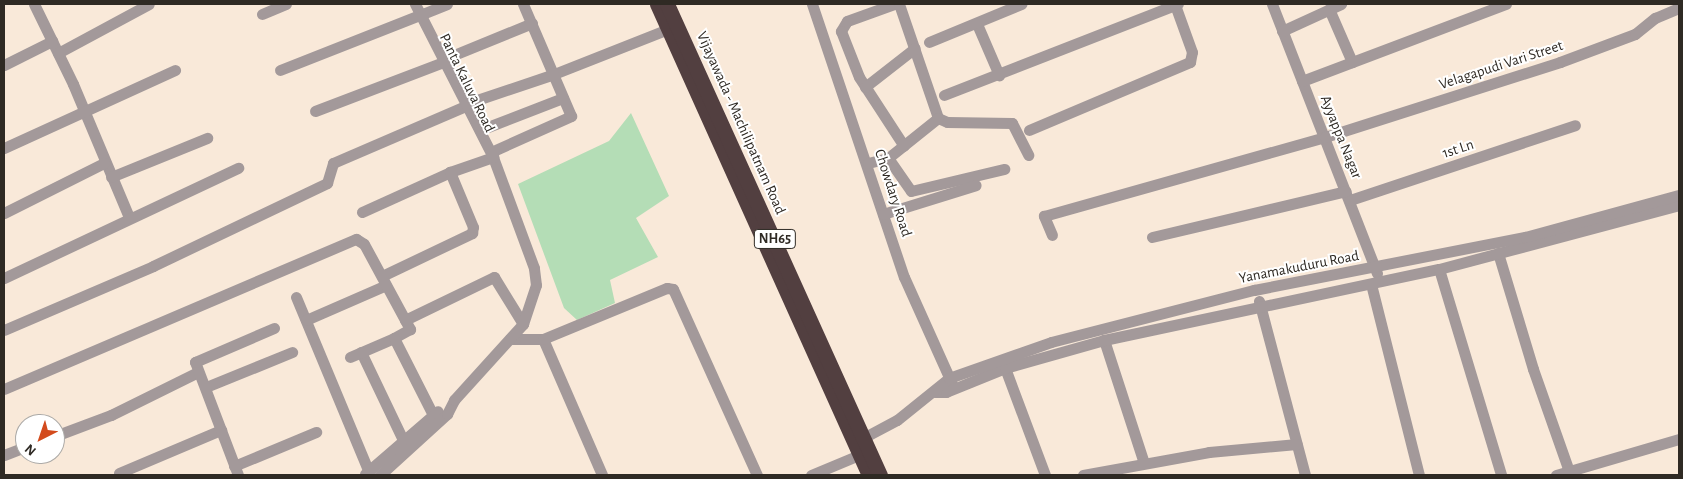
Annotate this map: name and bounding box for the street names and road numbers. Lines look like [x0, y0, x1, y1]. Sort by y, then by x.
street label: Vijayawada - Machilipatnam Road [692, 29, 790, 217]
street label: Panta Kaluva Road [435, 31, 499, 135]
street label: Velagapudi Vari Street [1437, 36, 1565, 94]
street label: Ayyappa Nagar [1316, 93, 1366, 181]
street label: 1st Ln [1440, 136, 1476, 162]
street label: Chowdary Road [870, 147, 916, 239]
road number: NH65 [754, 228, 796, 250]
street label: Yanamakuduru Road [1238, 247, 1360, 287]

